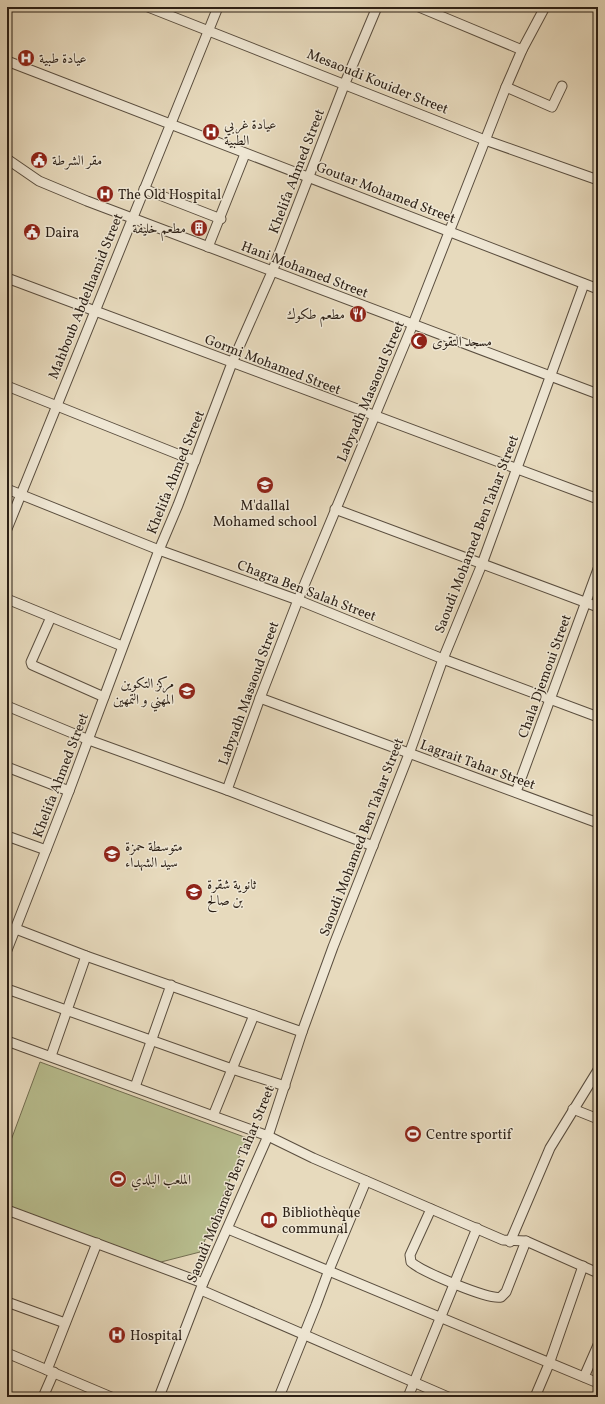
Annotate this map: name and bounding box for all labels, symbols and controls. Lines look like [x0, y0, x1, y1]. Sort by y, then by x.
street label: Mesaoudi Kouider Street [304, 45, 451, 120]
hospital icon: عيادة طبية [16, 48, 36, 68]
place label: عيادة طبية [39, 50, 87, 69]
street label: Khelifa Ahmed Street [265, 106, 330, 237]
place label: عيادة غربي الطبية [224, 116, 276, 151]
hospital icon: عيادة غربي الطبية [201, 122, 221, 142]
public building icon: مقر الشرطة [29, 150, 49, 170]
place label: مقر الشرطة [52, 152, 102, 171]
street label: Goutar Mohamed Street [313, 158, 458, 229]
hospital icon: The Old Hospital [95, 184, 115, 204]
place label: The Old Hospital [118, 186, 221, 205]
street label: Mahboub Abdelhamid Street [44, 211, 128, 382]
building icon: مطعم خليفة [189, 218, 209, 238]
place label: مطعم خليفة [132, 220, 186, 242]
public building icon: Daira [22, 222, 42, 242]
place label: Daira [45, 224, 79, 243]
street label: Hani Mohamed Street [238, 237, 371, 303]
restaurant icon: مطعم طكوك [348, 304, 368, 324]
place label: مطعم طكوك [286, 306, 345, 328]
street label: Labyadh Masaoud Street [333, 318, 410, 465]
street label: Gormi Mohamed Street [201, 331, 344, 400]
mosque icon: مسجد التقوى [409, 331, 429, 351]
place label: مسجد التقوى [432, 333, 492, 352]
street label: Khelifa Ahmed Street [143, 408, 210, 537]
street label: Saoudi Mohamed Ben Tahar Street [431, 432, 524, 637]
school or university icon: M'dallal Mohamed school [255, 475, 275, 495]
place label: M'dallal Mohamed school [213, 497, 317, 532]
street label: Chagra Ben Salah Street [234, 556, 379, 627]
street label: Chala Djemoui Street [514, 612, 577, 741]
street label: Labyadh Masaoud Street [215, 619, 284, 768]
place label: مركز التكوين المهني و التمهين [113, 675, 174, 712]
school or university icon: مركز التكوين المهني و التمهين [177, 681, 197, 701]
street label: Khelifa Ahmed Street [29, 710, 94, 841]
street label: Saoudi Mohamed Ben Tahar Street [316, 735, 409, 940]
street label: Lagrait Tahar Street [417, 736, 538, 795]
place label: متوسطة حمزة سيد الشهداء [125, 838, 183, 873]
school or university icon: متوسطة حمزة سيد الشهداء [102, 844, 122, 864]
place label: ثانوية شقرة بن صالح [207, 876, 256, 913]
school or university icon: ثانوية شقرة بن صالح [184, 882, 204, 902]
street label: Saoudi Mohamed Ben Tahar Street [183, 1083, 280, 1286]
sports icon: Centre sportif [403, 1124, 423, 1144]
place label: Centre sportif [426, 1126, 513, 1145]
sports icon: الملعب البلدي [108, 1169, 128, 1189]
place label: الملعب البلدي [131, 1171, 191, 1191]
place label: Bibliothèque communal [282, 1204, 361, 1239]
library icon: Bibliothèque communal [259, 1210, 279, 1230]
hospital icon: Hospital [107, 1325, 127, 1345]
place label: Hospital [130, 1327, 182, 1346]

